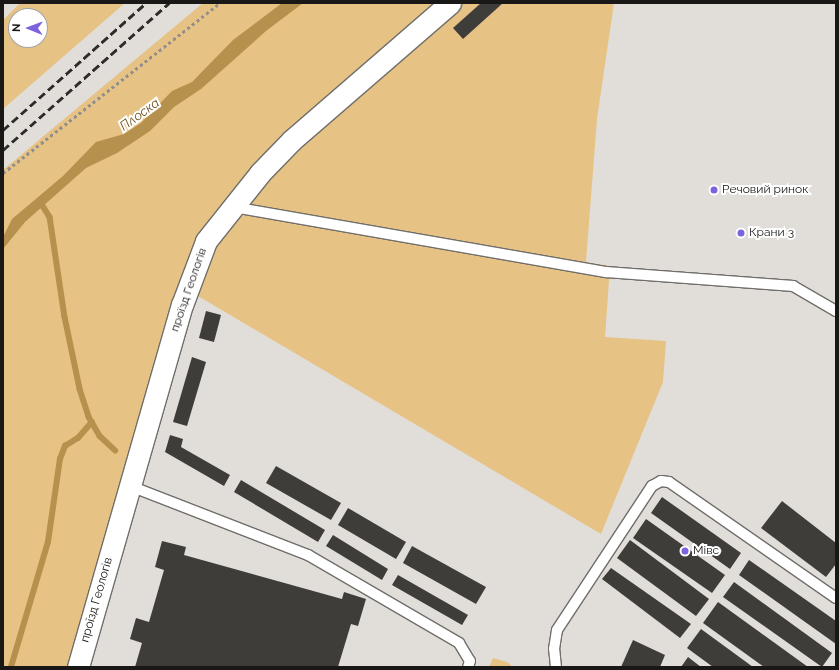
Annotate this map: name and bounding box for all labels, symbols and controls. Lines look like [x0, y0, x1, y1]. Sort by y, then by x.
north arrow [8, 8, 48, 48]
text: N [10, 23, 23, 32]
water label: Плоска [117, 95, 163, 135]
place label: Речовий ринок [722, 183, 808, 197]
marker: Речовий ринок [709, 185, 719, 195]
place label: Крани 3 [749, 226, 794, 240]
marker: Крани 3 [736, 228, 746, 238]
street label: проїзд Геологів [168, 246, 210, 334]
place label: Мівс [693, 544, 719, 558]
marker: Мівс [680, 546, 690, 556]
street label: проїзд Геологів [78, 556, 116, 644]

